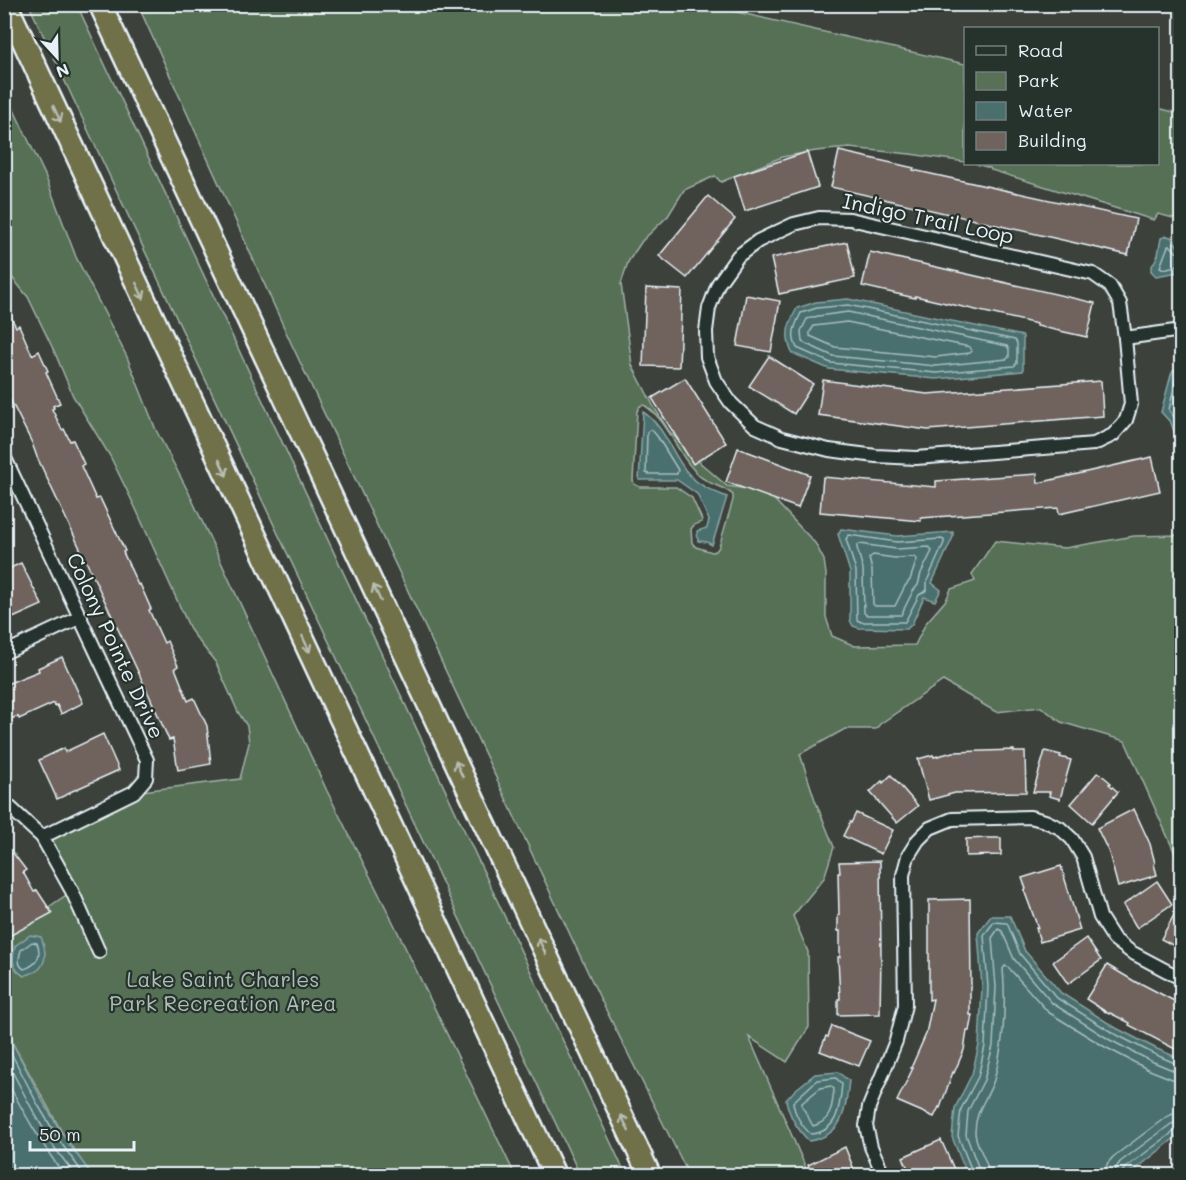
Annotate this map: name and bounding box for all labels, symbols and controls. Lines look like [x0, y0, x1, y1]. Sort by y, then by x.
north arrow [27, 27, 87, 87]
legend [964, 27, 1159, 165]
text: Road [1018, 38, 1063, 62]
text: N [53, 59, 72, 83]
text: Park [1018, 68, 1059, 92]
text: Water [1018, 98, 1073, 122]
one-way arrow [52, 105, 64, 123]
text: Building [1018, 128, 1086, 152]
street label: Indigo Trail Loop [840, 186, 1017, 249]
one-way arrow [135, 282, 147, 300]
one-way arrow [218, 458, 229, 476]
street label: Colony Pointe Drive [61, 548, 171, 743]
one-way arrow [370, 584, 382, 602]
one-way arrow [300, 635, 312, 653]
one-way arrow [453, 761, 465, 779]
one-way arrow [536, 938, 548, 956]
park label: Lake Saint Charles Park Recreation Area [109, 965, 337, 1016]
scale bar [30, 1114, 134, 1152]
one-way arrow [619, 1114, 631, 1132]
text: 50 m [39, 1122, 81, 1146]

